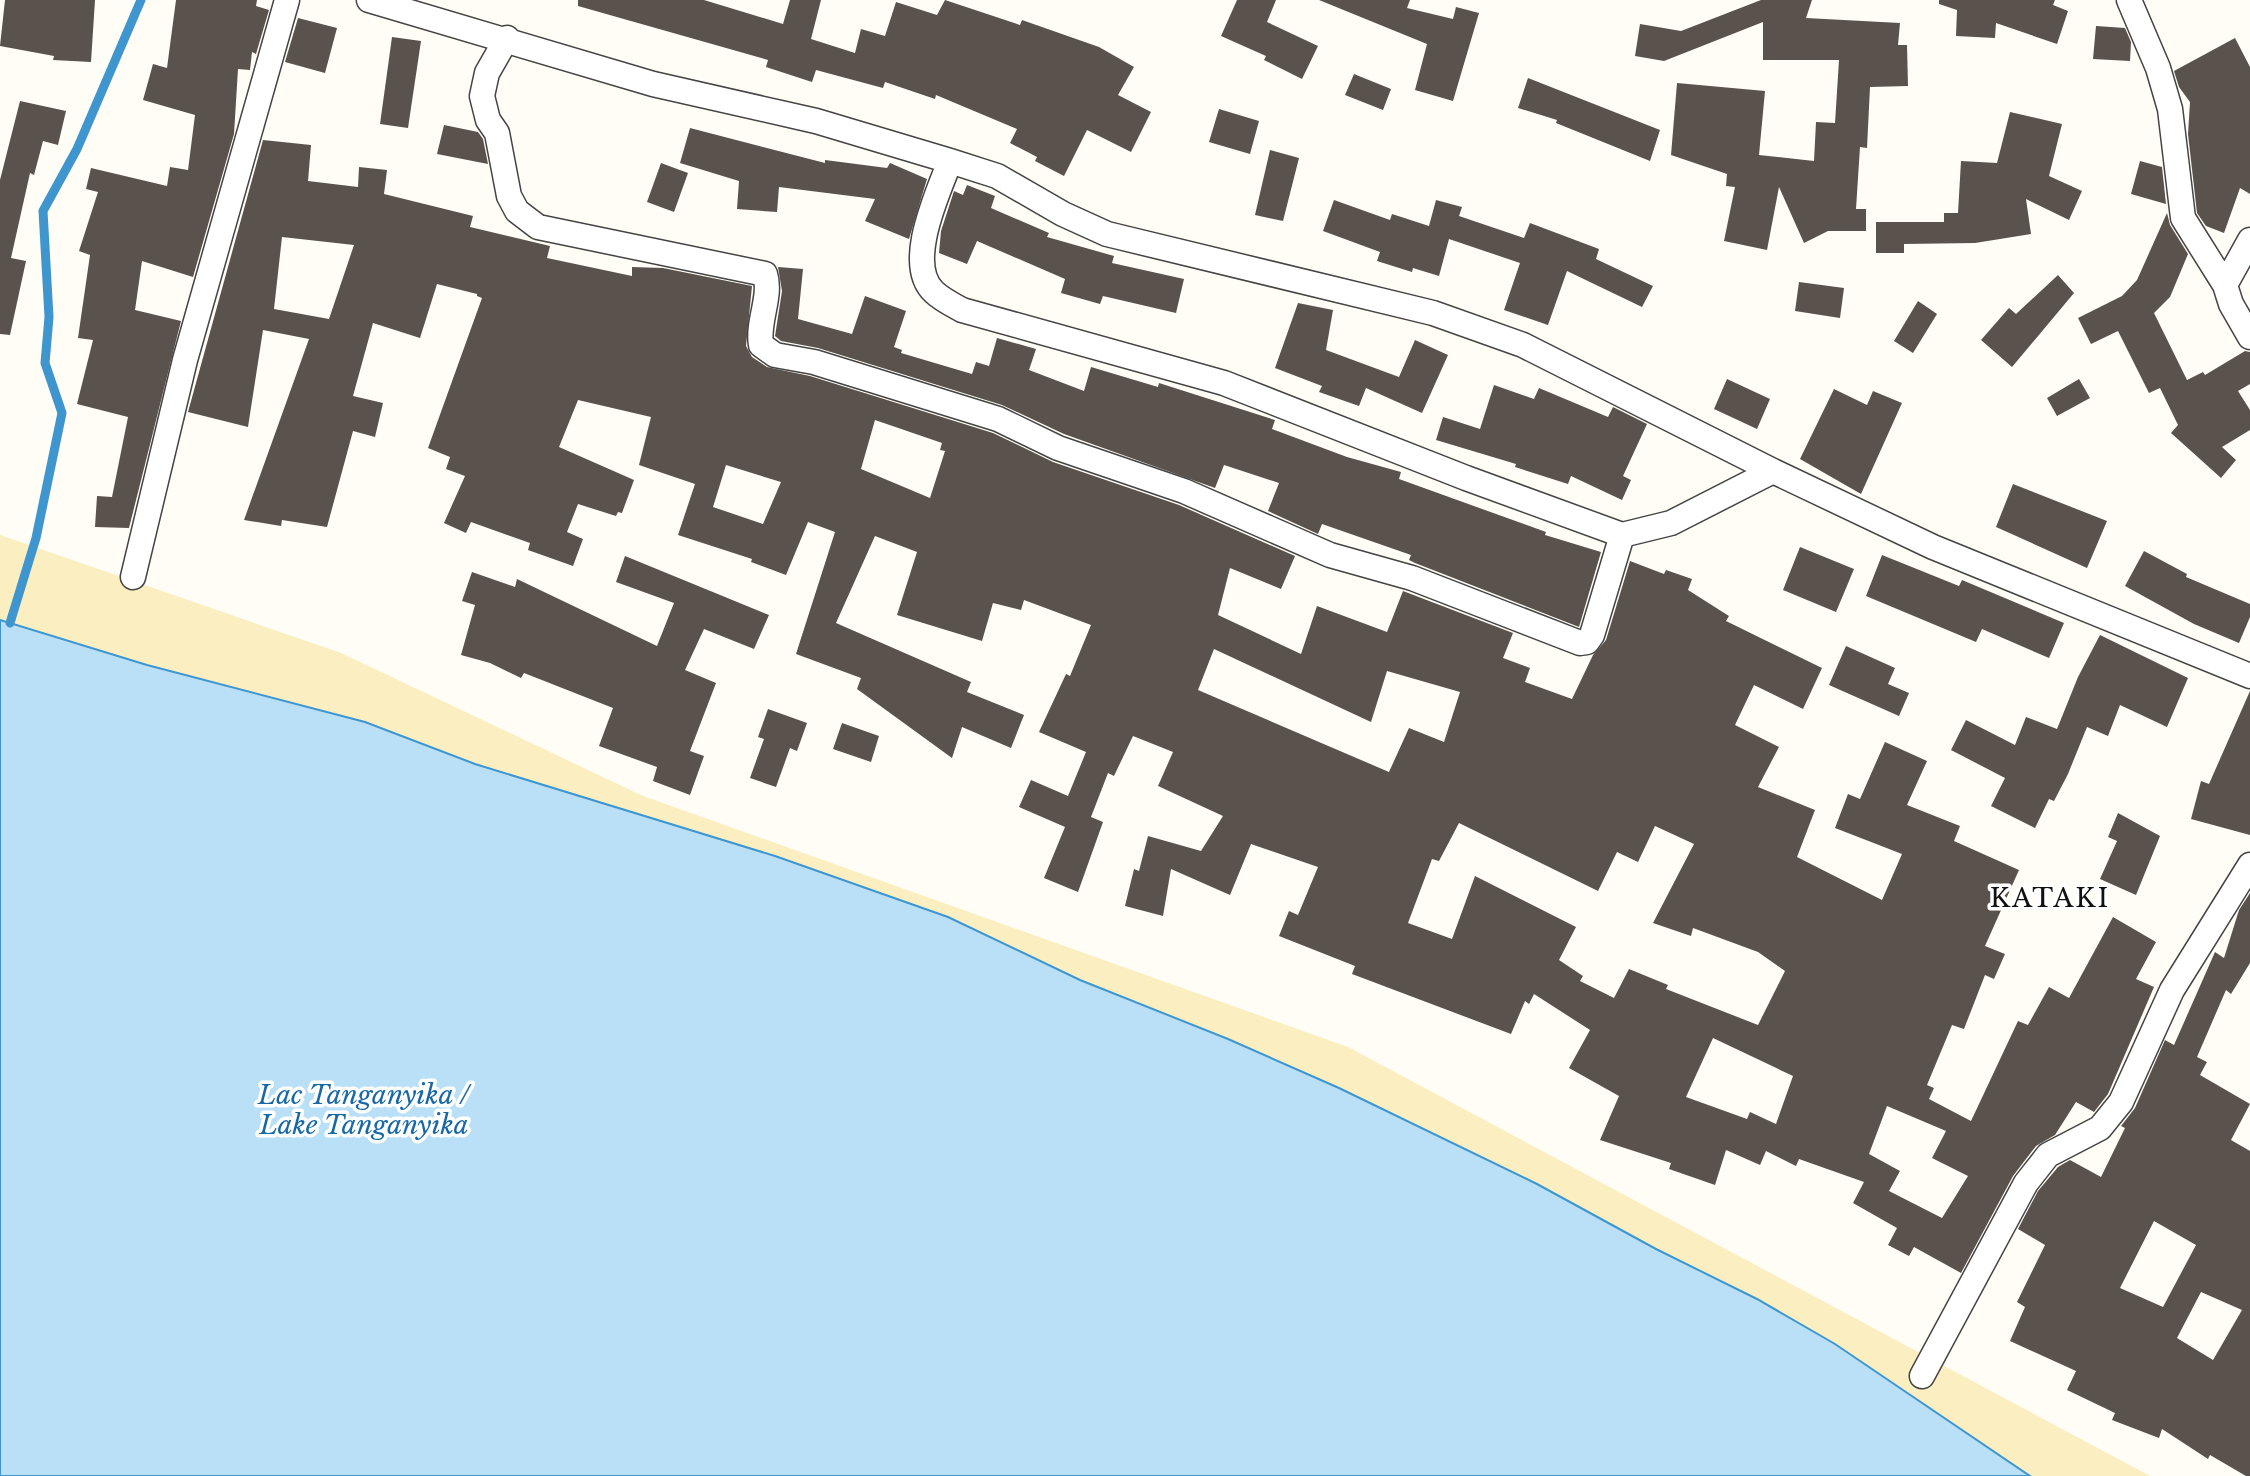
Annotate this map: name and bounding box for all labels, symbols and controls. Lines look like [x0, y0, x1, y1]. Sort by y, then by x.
district label: KATAKI [1990, 882, 2110, 914]
water label: Lac Tanganyika / Lake Tanganyika [257, 1079, 472, 1141]

